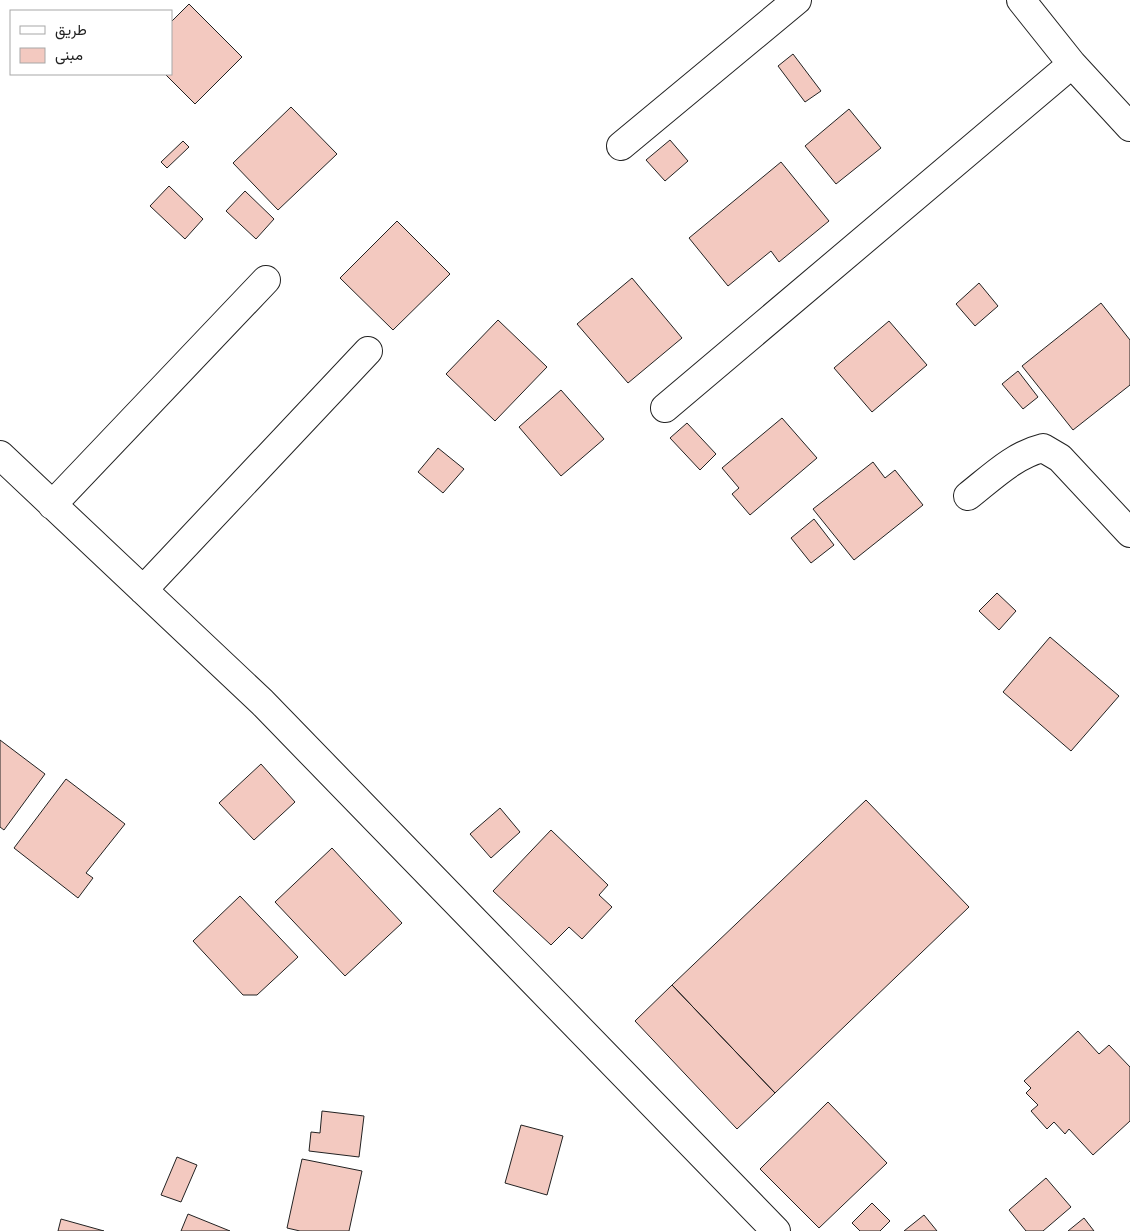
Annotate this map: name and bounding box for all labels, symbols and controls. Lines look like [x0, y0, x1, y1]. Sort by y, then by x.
legend [10, 10, 172, 75]
text: طريق [55, 20, 87, 40]
text: مبنى [55, 45, 83, 65]

